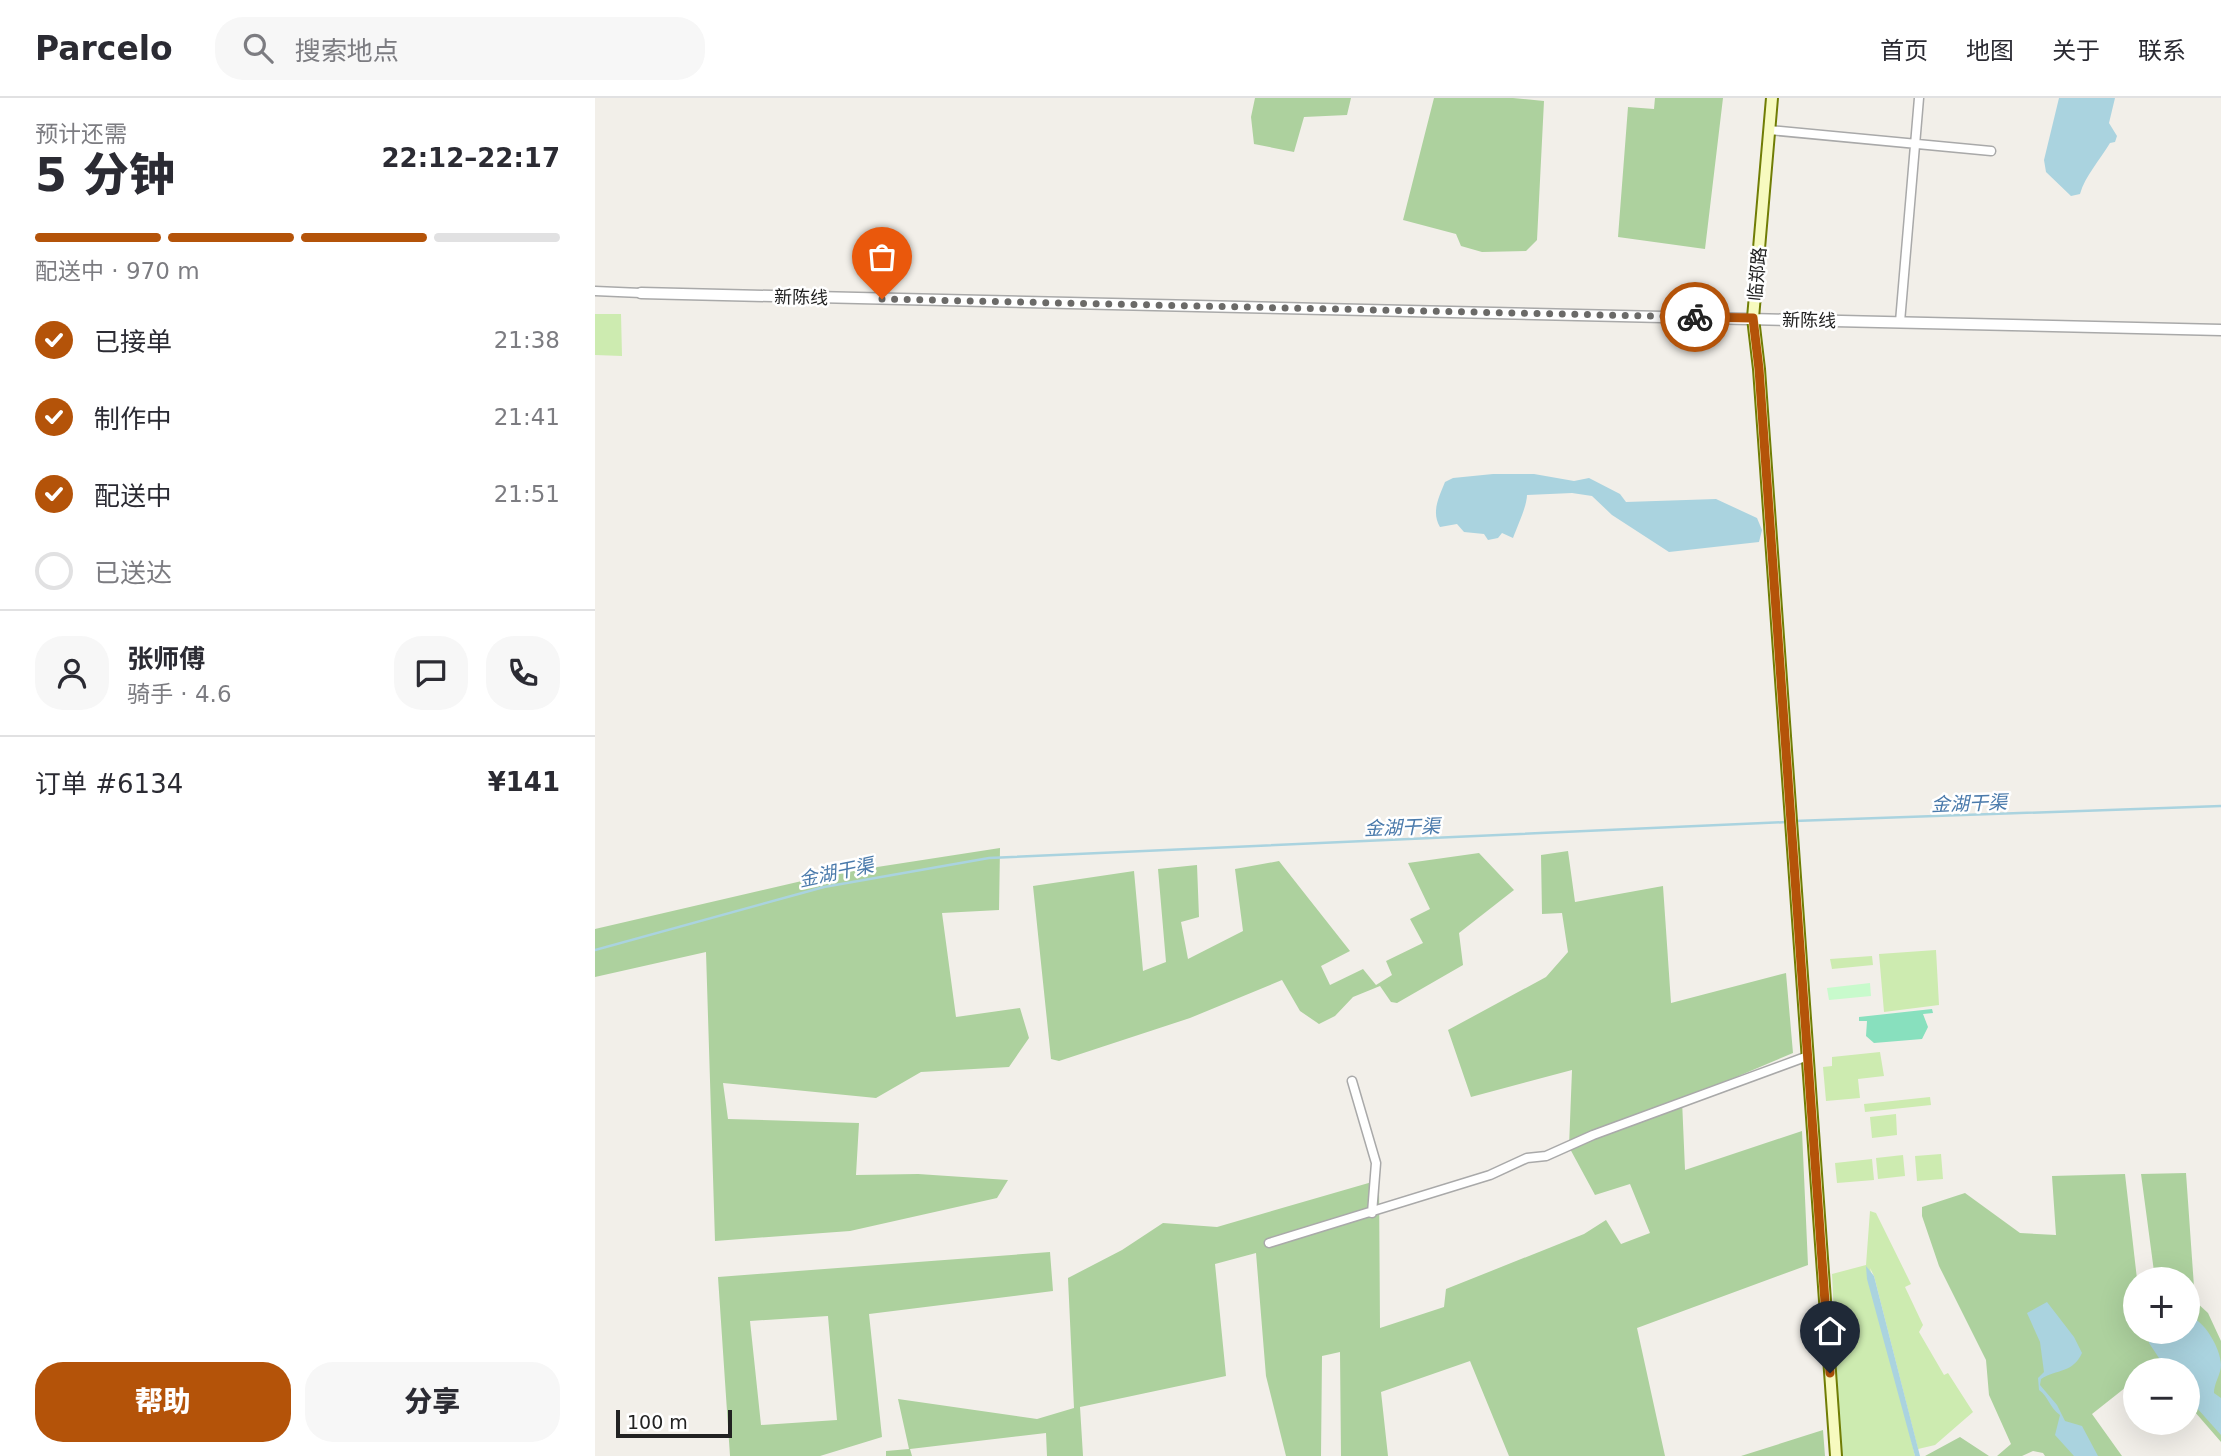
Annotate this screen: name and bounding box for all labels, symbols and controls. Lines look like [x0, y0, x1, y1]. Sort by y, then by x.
search box [215, 17, 705, 80]
text: Parcelo [35, 29, 173, 68]
icon: search [239, 29, 277, 67]
text: 搜索地点 [295, 36, 399, 66]
text: 首页 [1880, 37, 1928, 65]
text: 地图 [1966, 37, 2014, 65]
text: 关于 [2052, 37, 2100, 65]
text: 联系 [2138, 37, 2186, 65]
text: 预计还需 [35, 121, 127, 147]
text: 22:12–22:17 [381, 143, 560, 173]
text: 5 分钟 [35, 148, 175, 202]
pin [852, 227, 912, 299]
icon: bag [863, 238, 901, 276]
street label: 临郑路 [1744, 246, 1770, 302]
text: 配送中 · 970 m [35, 258, 200, 284]
courier [1660, 282, 1730, 352]
street label: 新陈线 [774, 286, 828, 308]
icon: bike [1676, 298, 1714, 336]
street label: 新陈线 [1782, 309, 1836, 331]
icon: check [35, 321, 73, 359]
text: 已接单 [94, 327, 172, 357]
text: 21:38 [494, 327, 560, 353]
icon: check [35, 398, 73, 436]
text: 制作中 [94, 404, 172, 434]
text: 21:41 [494, 404, 560, 430]
icon: check [35, 475, 73, 513]
text: 配送中 [94, 481, 172, 511]
text: 21:51 [494, 481, 560, 507]
text: 已送达 [94, 558, 172, 588]
button: person [35, 636, 109, 710]
button: chat [394, 636, 468, 710]
button: phone [486, 636, 560, 710]
text: 张师傅 [127, 644, 205, 674]
text: 骑手 · 4.6 [127, 681, 232, 707]
text: ¥141 [488, 767, 560, 797]
text: 订单 #6134 [35, 769, 183, 799]
water label: 金湖干渠 [1931, 791, 2010, 815]
water label: 金湖干渠 [1364, 815, 1443, 839]
water label: 金湖干渠 [797, 853, 878, 891]
map controls [2123, 1267, 2200, 1435]
button: + [2123, 1267, 2200, 1344]
pin [1800, 1301, 1860, 1373]
icon: home [1811, 1312, 1849, 1350]
button: − [2123, 1358, 2200, 1435]
button: 帮助 [35, 1362, 291, 1442]
button: 分享 [305, 1362, 560, 1442]
scale bar [616, 1407, 731, 1439]
text: 100 m [627, 1411, 688, 1433]

